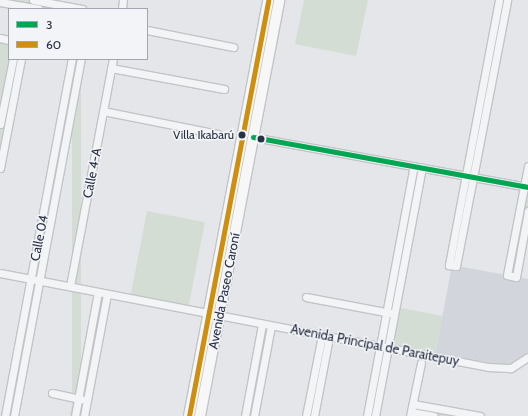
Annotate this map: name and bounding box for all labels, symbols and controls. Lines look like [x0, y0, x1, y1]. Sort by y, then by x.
legend [8, 8, 148, 60]
text: 3 [46, 17, 53, 32]
text: 60 [46, 37, 61, 52]
place label: Villa Ikabarú [173, 128, 234, 142]
marker: Villa Ikabarú [237, 130, 247, 140]
unlabelled marker [256, 134, 266, 144]
street label: Calle 4-A [79, 147, 105, 199]
street label: Calle 04 [27, 214, 51, 262]
street label: Avenida Paseo Caroní [205, 232, 243, 350]
street label: Avenida Principal de Paraitepuy [289, 321, 461, 369]

